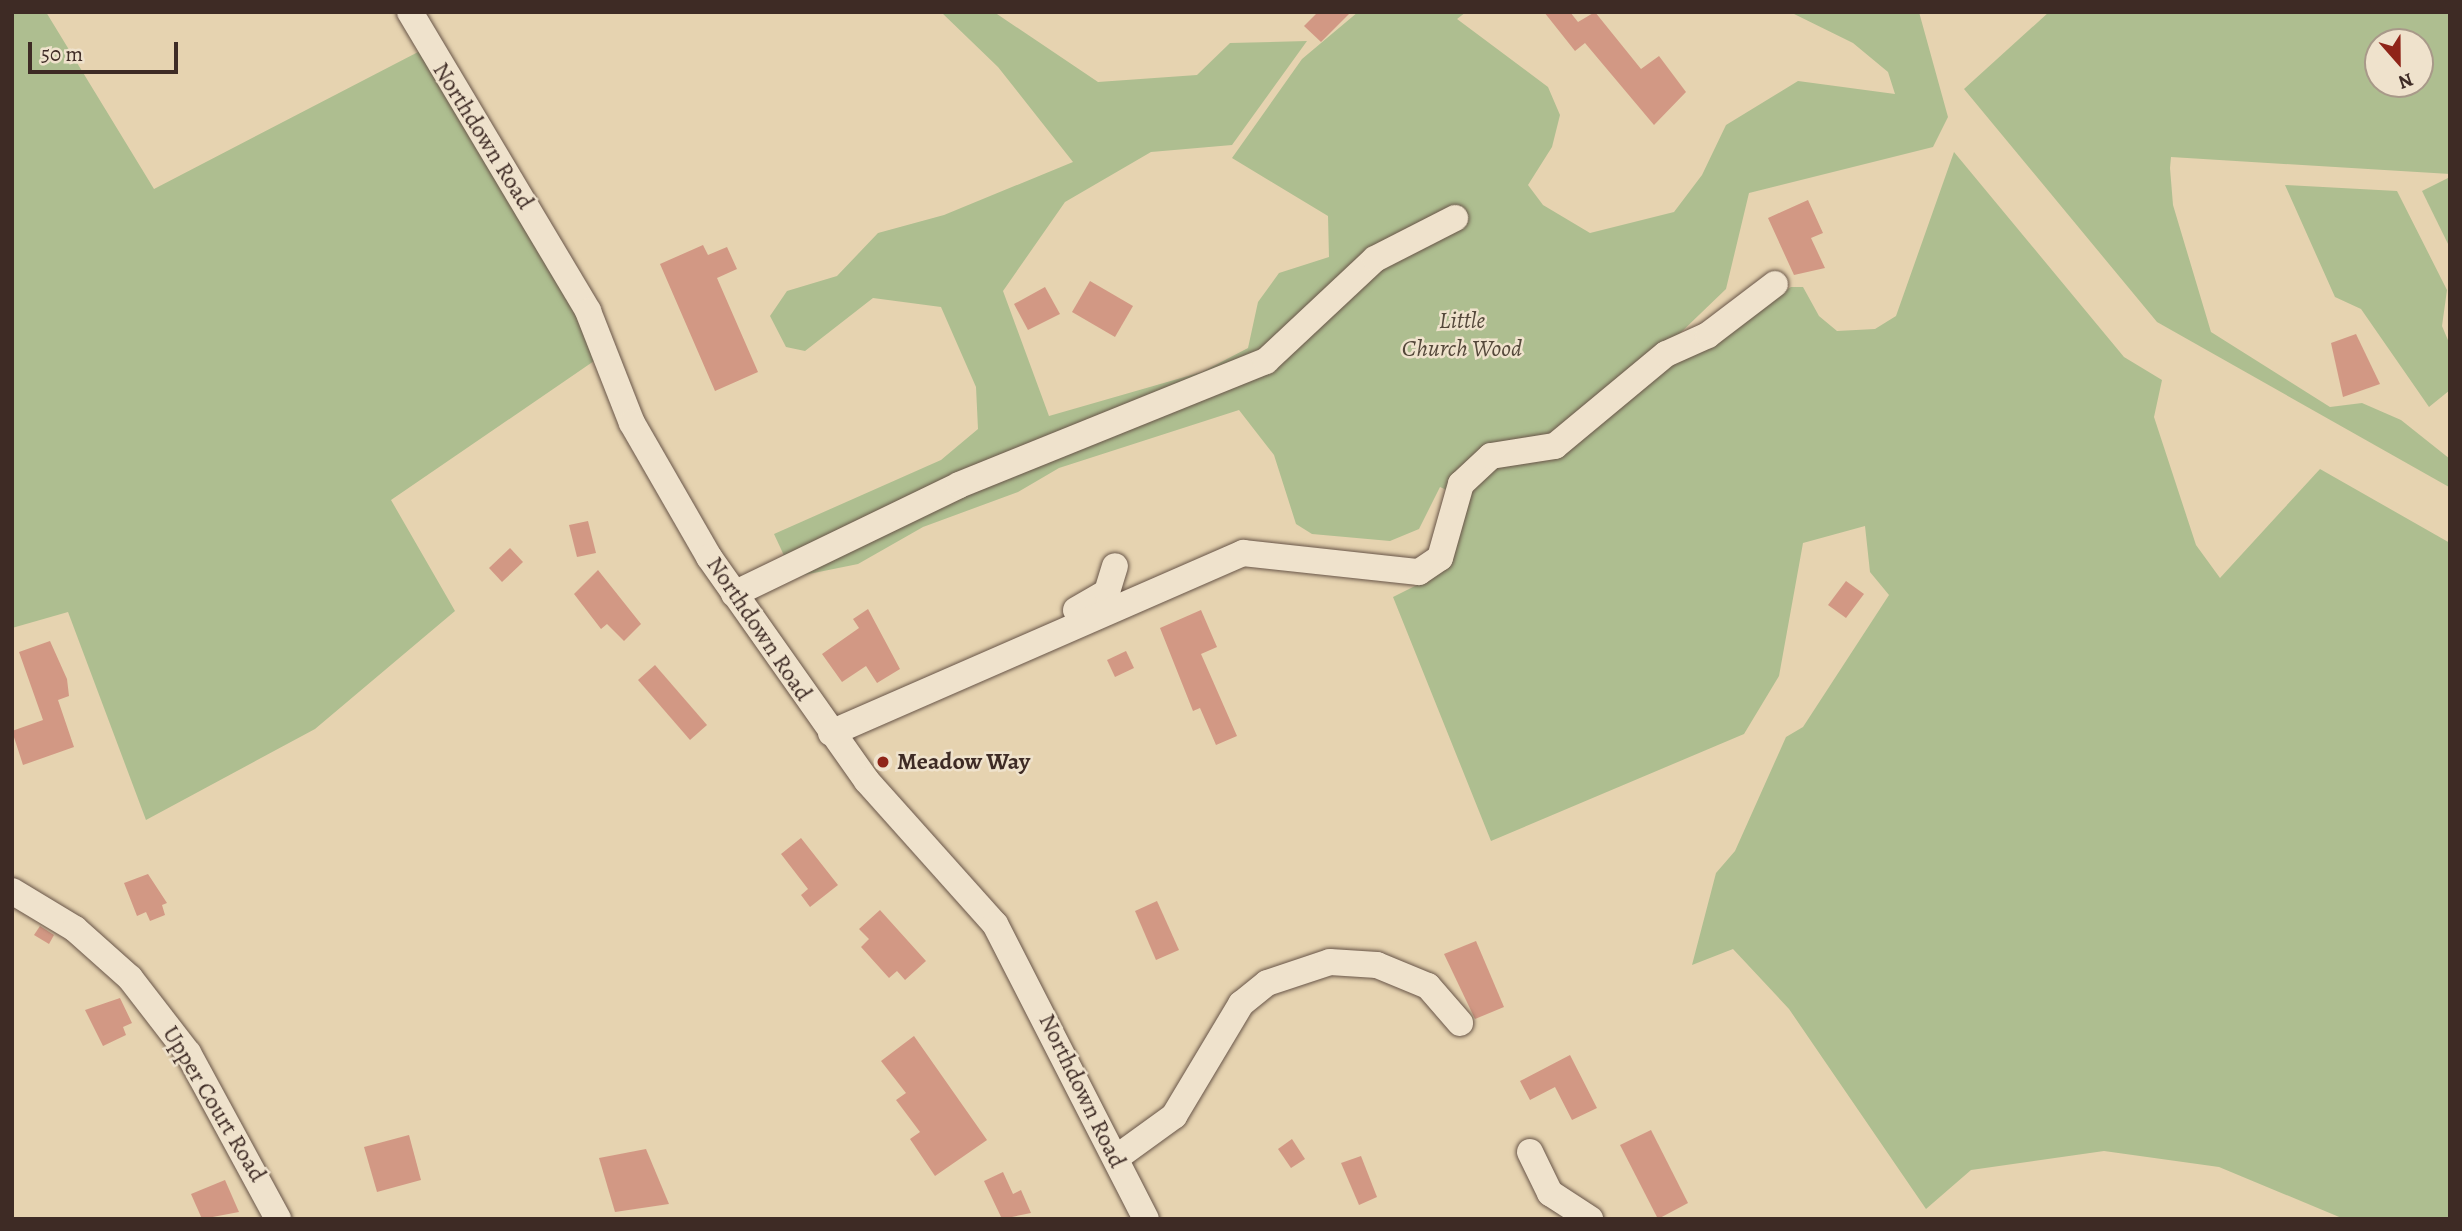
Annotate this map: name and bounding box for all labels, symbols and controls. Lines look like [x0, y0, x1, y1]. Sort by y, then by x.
scale bar [32, 28, 182, 72]
north arrow [2364, 28, 2434, 98]
text: 50 m [41, 40, 83, 68]
street label: Northdown Road [426, 57, 540, 215]
text: N [2395, 66, 2417, 95]
park label: Little Church Wood [1402, 307, 1522, 363]
street label: Northdown Road [700, 551, 818, 707]
place label: Meadow Way [897, 748, 1030, 776]
marker: Meadow Way [875, 754, 891, 770]
street label: Northdown Road [1032, 1009, 1132, 1173]
street label: Upper Court Road [156, 1021, 272, 1187]

